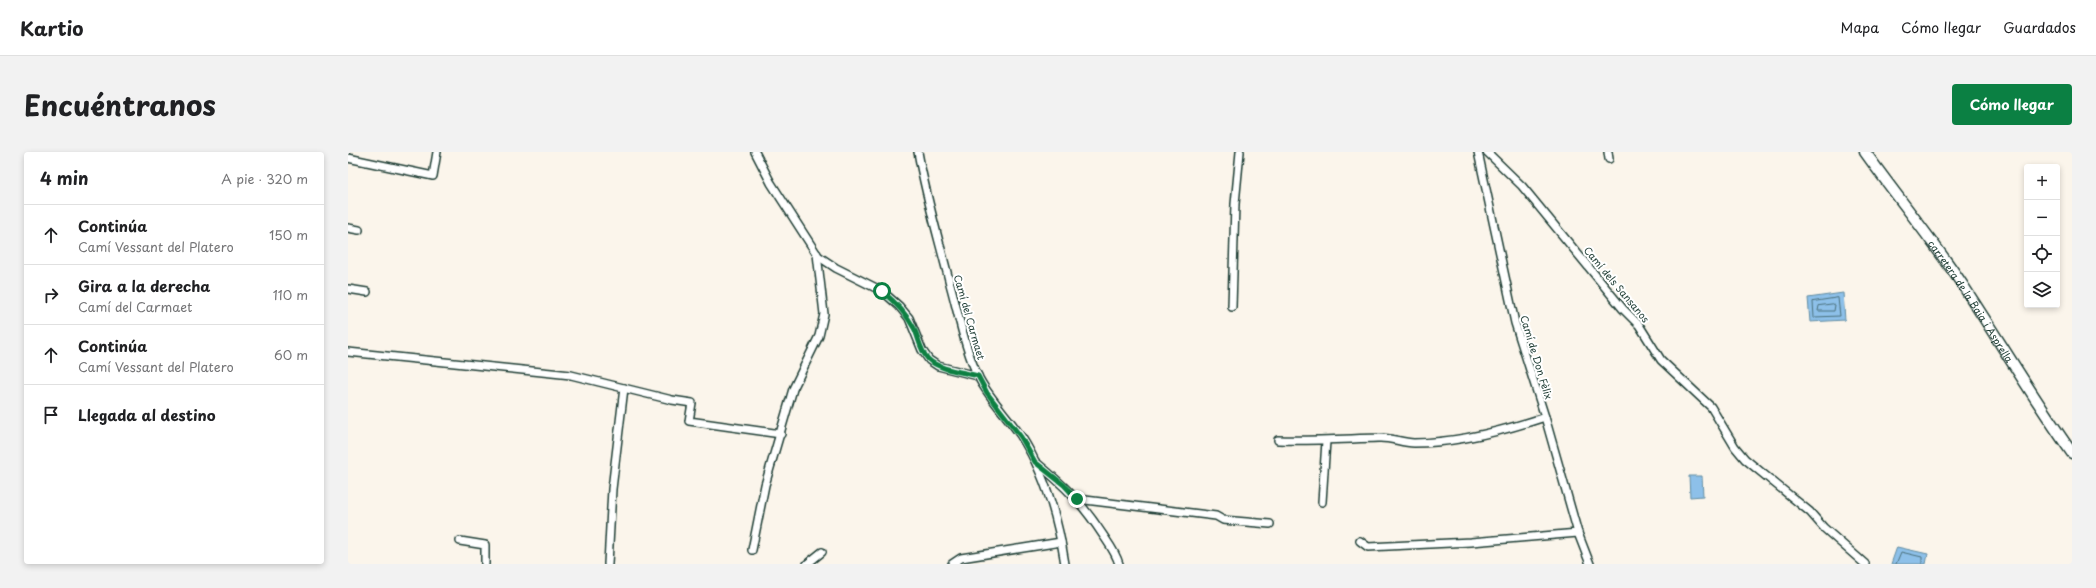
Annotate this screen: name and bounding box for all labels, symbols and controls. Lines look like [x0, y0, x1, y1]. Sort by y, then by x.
text: Kartio [20, 14, 83, 42]
text: Mapa [1841, 17, 1879, 38]
text: Cómo llegar [1901, 17, 1981, 38]
text: Guardados [2003, 17, 2076, 38]
text: Encuéntranos [24, 83, 216, 126]
button: Cómo llegar [1952, 84, 2072, 125]
map controls [2024, 164, 2060, 308]
button: + [2024, 164, 2060, 200]
text: 4 min [40, 165, 88, 191]
text: A pie · 320 m [221, 169, 308, 188]
button: − [2024, 200, 2060, 236]
text: Continúa [78, 214, 147, 237]
icon: ahead [40, 224, 62, 246]
text: 150 m [269, 225, 308, 244]
street label: carretera de la Baia i Asprella [1925, 236, 2018, 366]
button: locate [2024, 236, 2060, 272]
text: Camí Vessant del Platero [78, 237, 234, 256]
street label: Camí dels Sansanos [1581, 243, 1654, 326]
button: layers [2024, 272, 2060, 308]
street label: Camí del Carmaet [951, 273, 989, 361]
text: Gira a la derecha [78, 274, 210, 297]
route start [873, 282, 891, 300]
icon: right [40, 284, 62, 306]
text: 110 m [273, 285, 308, 304]
text: Camí del Carmaet [78, 297, 192, 316]
street label: Camí de Don Fèlix [1517, 313, 1557, 401]
text: Continúa [78, 334, 147, 357]
icon: ahead [40, 344, 62, 366]
text: 60 m [274, 345, 308, 364]
text: Camí Vessant del Platero [78, 357, 234, 376]
text: Llegada al destino [78, 403, 216, 426]
icon: arrive [40, 404, 62, 426]
route end [1068, 490, 1086, 508]

